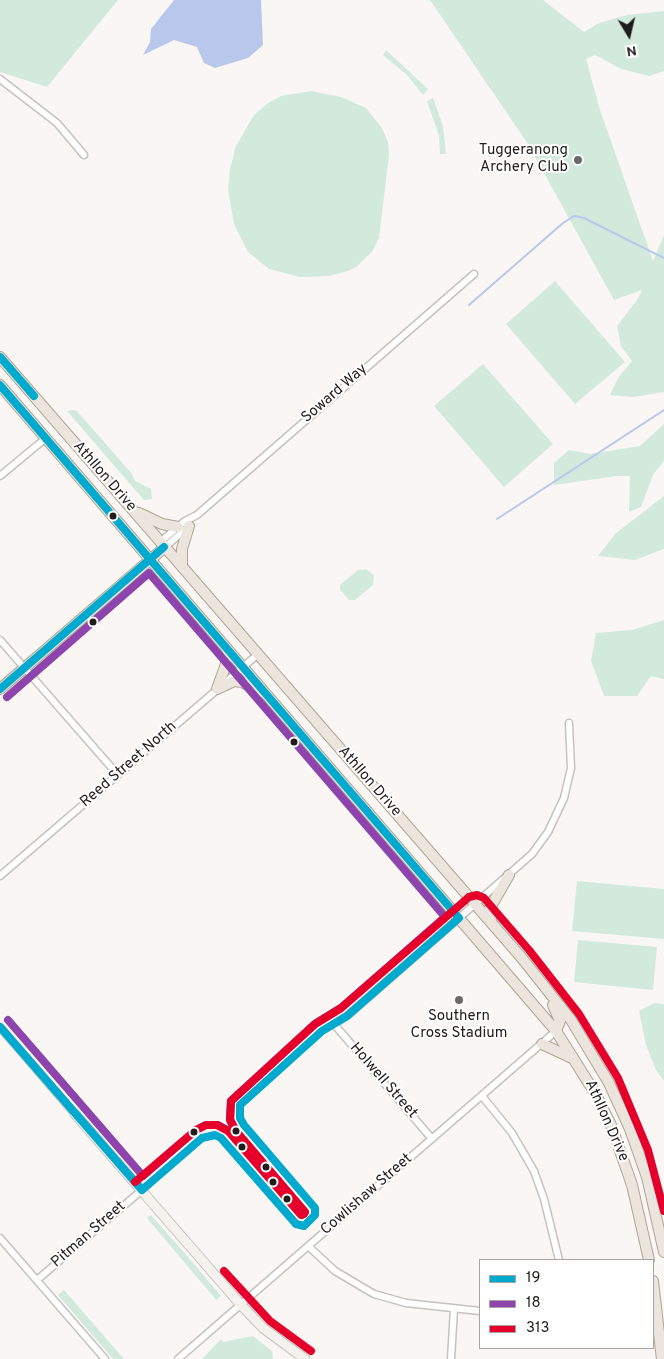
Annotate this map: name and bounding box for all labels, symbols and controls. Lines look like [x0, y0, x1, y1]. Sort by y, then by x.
north arrow [604, 10, 654, 60]
text: N [625, 41, 638, 59]
place label: Tuggeranong Archery Club [479, 142, 568, 177]
marker: Tuggeranong Archery Club [572, 154, 584, 166]
street label: Soward Way [299, 361, 371, 427]
street label: Athllon Drive [69, 438, 139, 516]
unlabelled marker [108, 511, 118, 521]
unlabelled marker [88, 617, 98, 627]
street label: Reed Street North [77, 718, 181, 812]
unlabelled marker [289, 737, 299, 747]
street label: Athllon Drive [334, 743, 404, 821]
marker: Southern Cross Stadium [453, 994, 465, 1006]
place label: Southern Cross Stadium [411, 1008, 507, 1043]
street label: Holwell Street [345, 1040, 421, 1122]
street label: Athllon Drive [580, 1077, 632, 1165]
unlabelled marker [231, 1126, 241, 1136]
unlabelled marker [189, 1127, 199, 1137]
unlabelled marker [237, 1142, 247, 1152]
street label: Cowlishaw Street [318, 1150, 416, 1240]
unlabelled marker [261, 1162, 271, 1172]
unlabelled marker [268, 1177, 278, 1187]
unlabelled marker [282, 1194, 292, 1204]
street label: Pitman Street [48, 1198, 130, 1272]
legend [479, 1259, 654, 1349]
text: 19 [526, 1269, 541, 1288]
text: 18 [526, 1294, 541, 1313]
text: 313 [526, 1319, 550, 1338]

